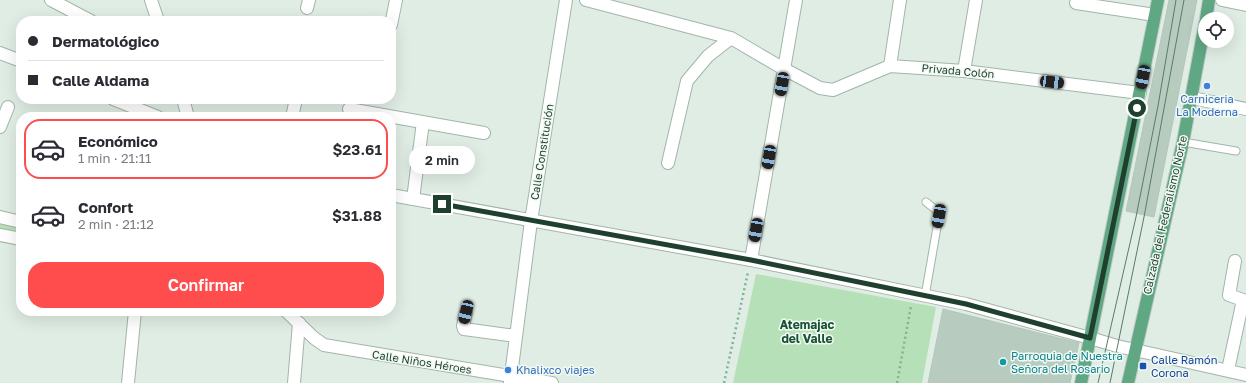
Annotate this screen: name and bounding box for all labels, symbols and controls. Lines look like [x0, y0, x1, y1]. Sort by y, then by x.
map controls [1198, 12, 1234, 48]
button: locate [1198, 12, 1234, 48]
text: Dermatológico [52, 32, 159, 50]
street label: Privada Colón [921, 61, 995, 80]
car [1135, 64, 1151, 90]
text: Calle Aldama [52, 71, 149, 89]
car [774, 71, 790, 97]
car [1039, 75, 1065, 89]
marker: Carniceria La Moderna [1202, 81, 1212, 91]
place label: Carniceria La Moderna [1176, 92, 1238, 118]
route start [1128, 99, 1146, 117]
street label: Calle Constitución [527, 103, 556, 201]
icon: car [30, 131, 66, 167]
text: Económico [78, 132, 158, 150]
street label: Calzada del Federalismo Norte [1140, 134, 1189, 295]
text: $23.61 [332, 140, 382, 158]
car [761, 144, 777, 170]
callout: 2 min [409, 146, 475, 174]
text: 1 min · 21:11 [78, 150, 151, 166]
text: 2 min [425, 152, 459, 168]
route end [433, 195, 451, 213]
icon: car [30, 197, 66, 233]
text: Confort [78, 198, 133, 216]
car [931, 203, 947, 229]
text: $31.88 [332, 206, 382, 224]
text: 2 min · 21:12 [78, 216, 154, 232]
car [748, 217, 764, 243]
button: Confirmar [28, 262, 384, 308]
car [457, 299, 475, 325]
district label: Atemajac del Valle [780, 317, 834, 346]
street label: Calle Niños Héroes [371, 347, 473, 376]
place label: Parroquia de Nuestra Señora del Rosario [1011, 349, 1123, 375]
place label: Calle Ramón Corona [1151, 353, 1217, 379]
marker: Parroquia de Nuestra Señora del Rosario [998, 357, 1008, 367]
marker: Calle Ramón Corona [1138, 361, 1148, 371]
place label: Khalixco viajes [516, 363, 595, 376]
marker: Khalixco viajes [503, 365, 513, 375]

